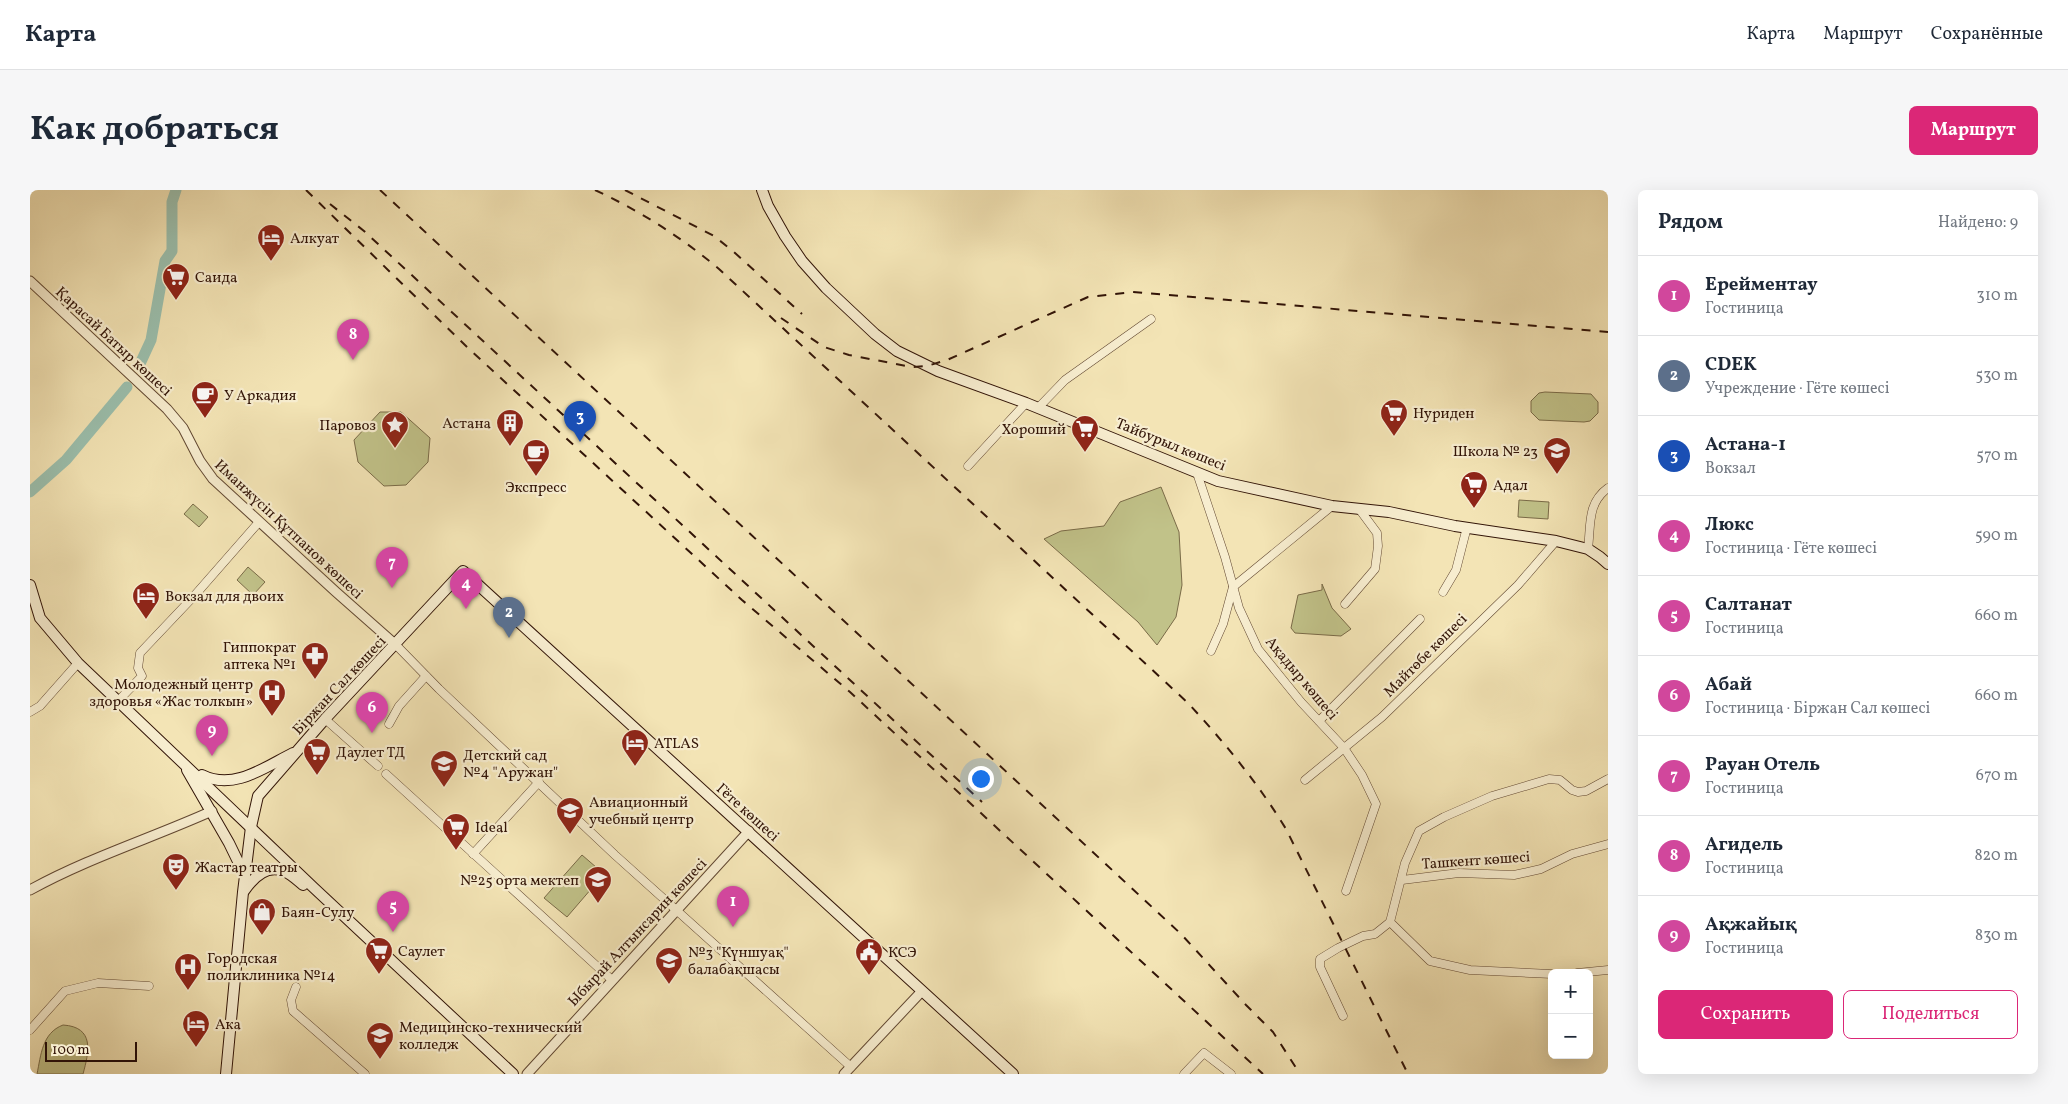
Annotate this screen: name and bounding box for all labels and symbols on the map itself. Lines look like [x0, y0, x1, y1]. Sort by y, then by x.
hotel icon: Алкуат [256, 223, 286, 262]
place label: Алкуат [290, 229, 340, 250]
supermarket icon: Саида [161, 262, 191, 301]
place label: Саида [195, 268, 237, 289]
street label: Қарасай Батыр көшесі [50, 282, 176, 402]
pin: 8 [337, 319, 369, 360]
cafe icon: У Аркадия [190, 380, 220, 419]
place label: У Аркадия [224, 386, 297, 407]
supermarket icon: Нуриден [1379, 398, 1409, 437]
pin: 3 [564, 401, 596, 442]
place label: Нуриден [1413, 404, 1474, 425]
building icon: Астана [495, 408, 525, 447]
place icon: Паровоз [380, 410, 410, 449]
place label: Астана [442, 414, 491, 435]
supermarket icon: Хороший [1070, 414, 1100, 453]
street label: Тайбурыл көшесі [1112, 414, 1229, 477]
place label: Паровоз [319, 416, 376, 437]
place label: Хороший [1001, 420, 1066, 441]
school or university icon: Школа № 23 [1542, 436, 1572, 475]
cafe icon: Экспресс [521, 438, 551, 477]
place label: Школа № 23 [1453, 442, 1538, 463]
street label: Иманжүсіп Құтпанов көшесі [209, 455, 367, 605]
supermarket icon: Адал [1459, 470, 1489, 509]
place label: Адал [1493, 476, 1528, 497]
place label: Экспресс [505, 478, 567, 499]
pin: 7 [376, 547, 408, 588]
pin: 4 [450, 568, 482, 609]
hotel icon: Вокзал для двоих [131, 581, 161, 620]
place label: Вокзал для двоих [165, 587, 284, 608]
pin: 2 [493, 597, 525, 638]
street label: Майтөбе көшесі [1380, 610, 1473, 703]
street label: Біржан Сал көшесі [289, 632, 392, 740]
street label: Ақадыр көшесі [1260, 633, 1342, 725]
place label: Гиппократ аптека №1 [223, 638, 296, 676]
pharmacy icon: Гиппократ аптека №1 [300, 641, 330, 680]
place label: Молодежный центр здоровья «Жас толкын» [90, 675, 253, 713]
hospital icon: Молодежный центр здоровья «Жас толкын» [257, 678, 287, 717]
pin: 6 [356, 692, 388, 733]
pin: 9 [196, 715, 228, 756]
hotel icon: ATLAS [620, 728, 650, 767]
place label: ATLAS [654, 734, 699, 755]
supermarket icon: Даулет ТД [302, 737, 332, 776]
place label: Даулет ТД [336, 743, 405, 764]
place label: Детский сад №4 "Аружан" [463, 746, 558, 784]
school or university icon: Детский сад №4 "Аружан" [429, 749, 459, 788]
your location [968, 766, 994, 792]
street label: Гёте көшесі [711, 779, 783, 847]
place label: Авиационный учебный центр [589, 793, 694, 831]
school or university icon: Авиационный учебный центр [555, 796, 585, 835]
supermarket icon: Ideal [441, 812, 471, 851]
place label: Ideal [475, 818, 508, 839]
street label: Ташкент көшесі [1421, 847, 1531, 876]
theatre icon: Жастар театры [161, 852, 191, 891]
street label: Ыбырай Алтынсарин көшесі [564, 854, 712, 1012]
place label: Жастар театры [195, 858, 298, 879]
school or university icon: №25 орта мектеп [583, 865, 613, 904]
place label: №25 орта мектеп [460, 871, 579, 892]
pin: 1 [717, 886, 749, 927]
pin: 5 [377, 891, 409, 932]
shop icon: Баян-Сулу [247, 897, 277, 936]
place label: Баян-Сулу [281, 903, 354, 924]
supermarket icon: Саулет [364, 936, 394, 975]
public building icon: КСЭ [854, 937, 884, 976]
place label: Саулет [398, 942, 445, 963]
place label: №3 "Күншуақ" балабақшасы [688, 943, 789, 981]
place label: КСЭ [888, 943, 916, 964]
school or university icon: №3 "Күншуақ" балабақшасы [654, 946, 684, 985]
place label: Городская поликлиника №14 [207, 949, 335, 987]
hospital icon: Городская поликлиника №14 [173, 952, 203, 991]
hotel icon: Ака [181, 1009, 211, 1048]
place label: Ака [215, 1015, 241, 1036]
place label: Медицинско-технический колледж [399, 1018, 582, 1056]
school or university icon: Медицинско-технический колледж [365, 1021, 395, 1060]
scale bar [45, 1039, 138, 1062]

